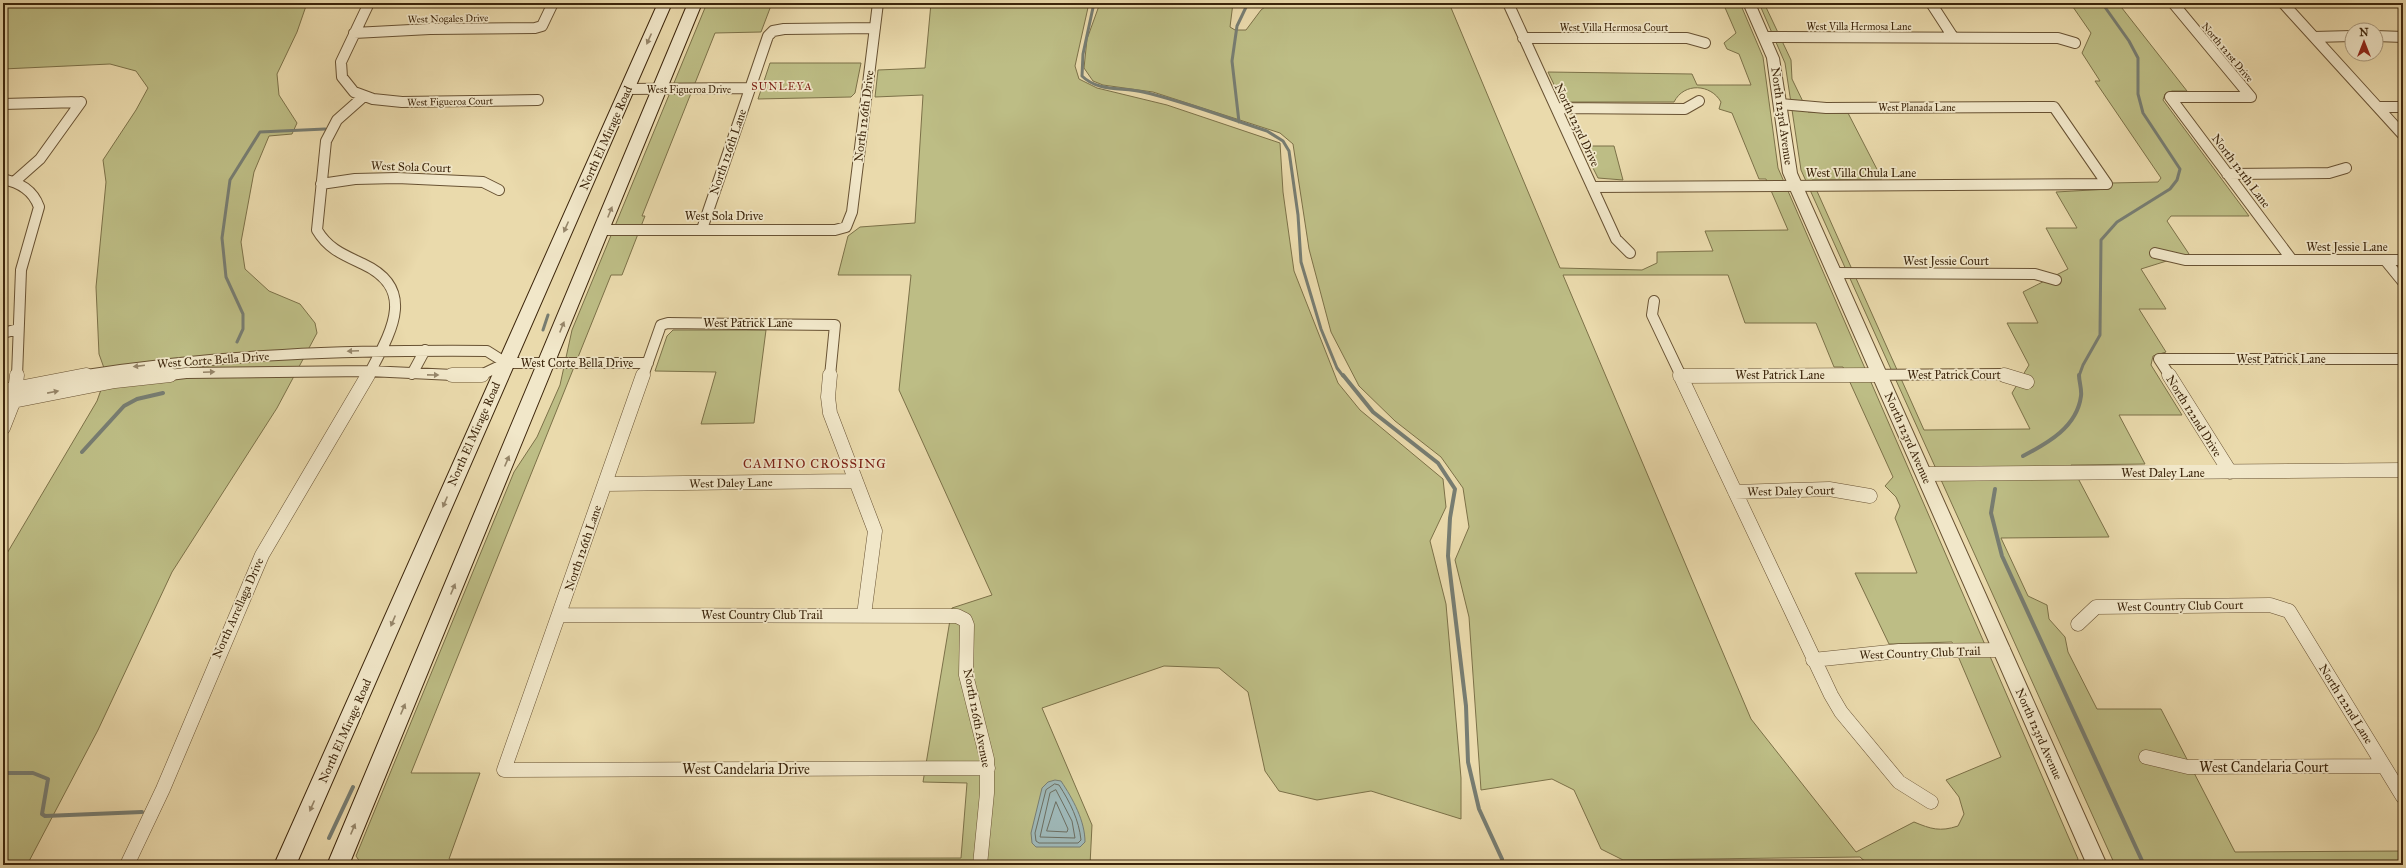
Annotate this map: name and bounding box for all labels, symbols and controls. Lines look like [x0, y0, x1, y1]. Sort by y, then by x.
street label: West Nogales Drive [408, 12, 488, 26]
street label: West Villa Hermosa Lane [1806, 21, 1912, 33]
street label: North 121st Drive [2199, 21, 2256, 85]
street label: West Villa Hermosa Court [1560, 22, 1669, 34]
north arrow [2344, 22, 2384, 62]
text: N [2359, 26, 2369, 39]
one-way arrow [646, 33, 652, 44]
street label: North 123rd Avenue [1768, 66, 1796, 166]
street label: North 126th Drive [851, 69, 877, 163]
district label: SUNLEYA [751, 80, 813, 93]
street label: North 123rd Drive [1552, 81, 1602, 169]
street label: North El Mirage Road [577, 84, 636, 193]
street label: West Figueroa Drive [647, 84, 731, 96]
street label: West Figueroa Court [407, 95, 494, 109]
street label: West Planada Lane [1878, 102, 1956, 114]
street label: North 126th Lane [707, 107, 749, 197]
street label: North 121th Lane [2209, 131, 2273, 211]
street label: West Sola Court [371, 159, 452, 175]
street label: West Villa Chula Lane [1806, 166, 1916, 180]
one-way arrow [607, 206, 613, 217]
street label: West Sola Drive [685, 209, 763, 223]
one-way arrow [563, 221, 569, 232]
street label: West Jessie Lane [2306, 240, 2388, 255]
street label: West Jessie Court [1903, 254, 1990, 269]
street label: West Patrick Lane [703, 316, 793, 330]
one-way arrow [560, 321, 566, 333]
one-way arrow [347, 347, 359, 354]
street label: West Corte Bella Drive [156, 349, 270, 371]
street label: West Patrick Lane [2236, 352, 2326, 366]
street label: West Corte Bella Drive [521, 356, 633, 370]
one-way arrow [133, 363, 145, 369]
street label: West Patrick Lane [1735, 368, 1825, 382]
street label: West Patrick Court [1907, 368, 2002, 382]
one-way arrow [203, 369, 216, 375]
one-way arrow [427, 372, 440, 378]
street label: North 122nd Drive [2163, 373, 2225, 459]
street label: North El Mirage Road [445, 380, 504, 489]
one-way arrow [46, 389, 59, 395]
street label: North 123rd Avenue [1882, 390, 1934, 486]
one-way arrow [504, 454, 510, 466]
district label: CAMINO CROSSING [743, 456, 887, 472]
street label: West Daley Lane [2121, 466, 2205, 480]
street label: West Daley Lane [689, 475, 773, 491]
street label: West Daley Court [1747, 483, 1836, 499]
one-way arrow [441, 496, 447, 508]
street label: North 126th Lane [562, 503, 604, 593]
street label: North Arrellaga Drive [210, 556, 267, 661]
one-way arrow [450, 583, 456, 594]
street label: West Country Club Court [2116, 598, 2244, 614]
street label: West Country Club Trail [701, 608, 823, 622]
one-way arrow [390, 615, 396, 626]
street label: West Country Club Trail [1859, 644, 1982, 662]
street label: North 122nd Lane [2316, 662, 2376, 746]
street label: North 126th Avenue [961, 667, 993, 769]
street label: North El Mirage Road [316, 677, 375, 786]
street label: North 123rd Avenue [2013, 686, 2065, 782]
one-way arrow [400, 703, 406, 714]
street label: West Candelaria Court [2199, 759, 2329, 776]
street label: West Candelaria Drive [682, 761, 810, 778]
one-way arrow [308, 800, 314, 812]
one-way arrow [350, 823, 357, 835]

